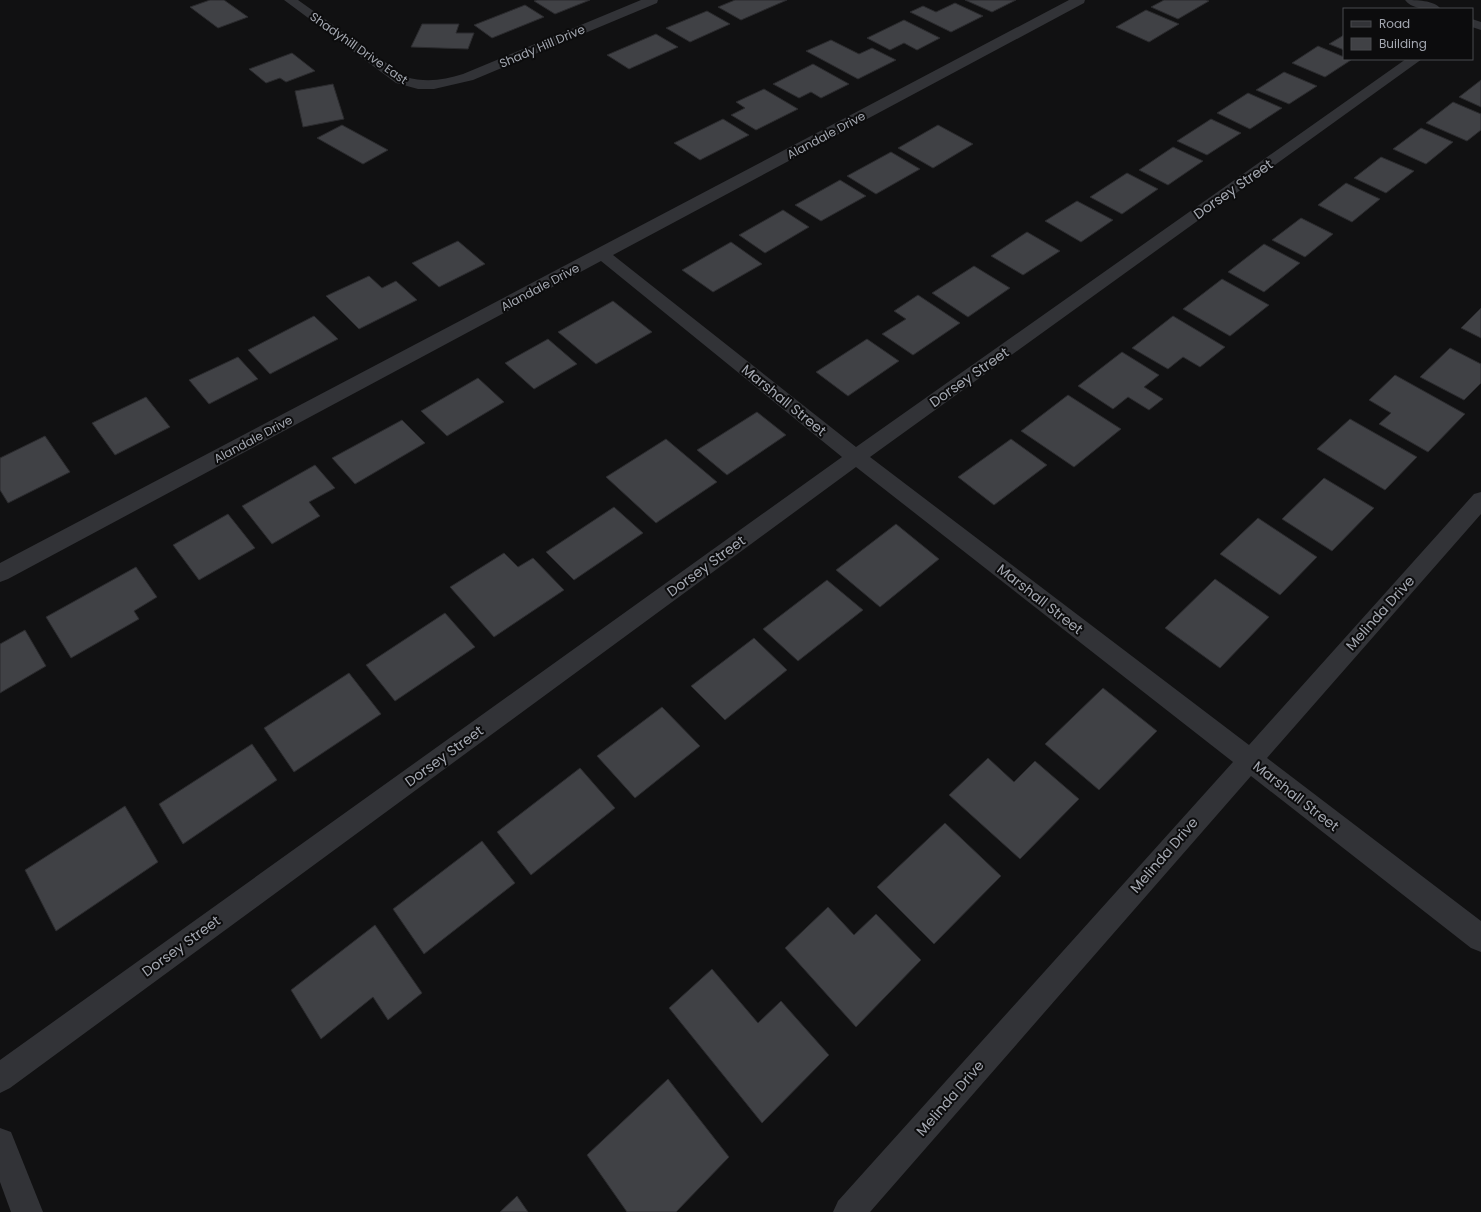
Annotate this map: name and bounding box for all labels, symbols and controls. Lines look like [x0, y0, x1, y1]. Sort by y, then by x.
street label: Shadyhill Drive East [307, 8, 411, 88]
legend [1343, 8, 1473, 60]
text: Road [1379, 15, 1410, 32]
street label: Shady Hill Drive [497, 20, 587, 72]
text: Building [1379, 35, 1427, 52]
street label: Alandale Drive [784, 107, 868, 163]
street label: Dorsey Street [1189, 154, 1277, 224]
street label: Alandale Drive [498, 259, 582, 315]
street label: Dorsey Street [925, 342, 1013, 412]
street label: Marshall Street [737, 359, 831, 441]
street label: Alandale Drive [211, 411, 295, 467]
street label: Dorsey Street [663, 531, 749, 601]
street label: Marshall Street [993, 559, 1087, 639]
street label: Melinda Drive [1341, 571, 1419, 655]
street label: Dorsey Street [401, 721, 487, 791]
street label: Marshall Street [1249, 756, 1343, 836]
street label: Melinda Drive [1126, 813, 1203, 897]
street label: Dorsey Street [138, 911, 224, 981]
street label: Melinda Drive [912, 1056, 989, 1140]

